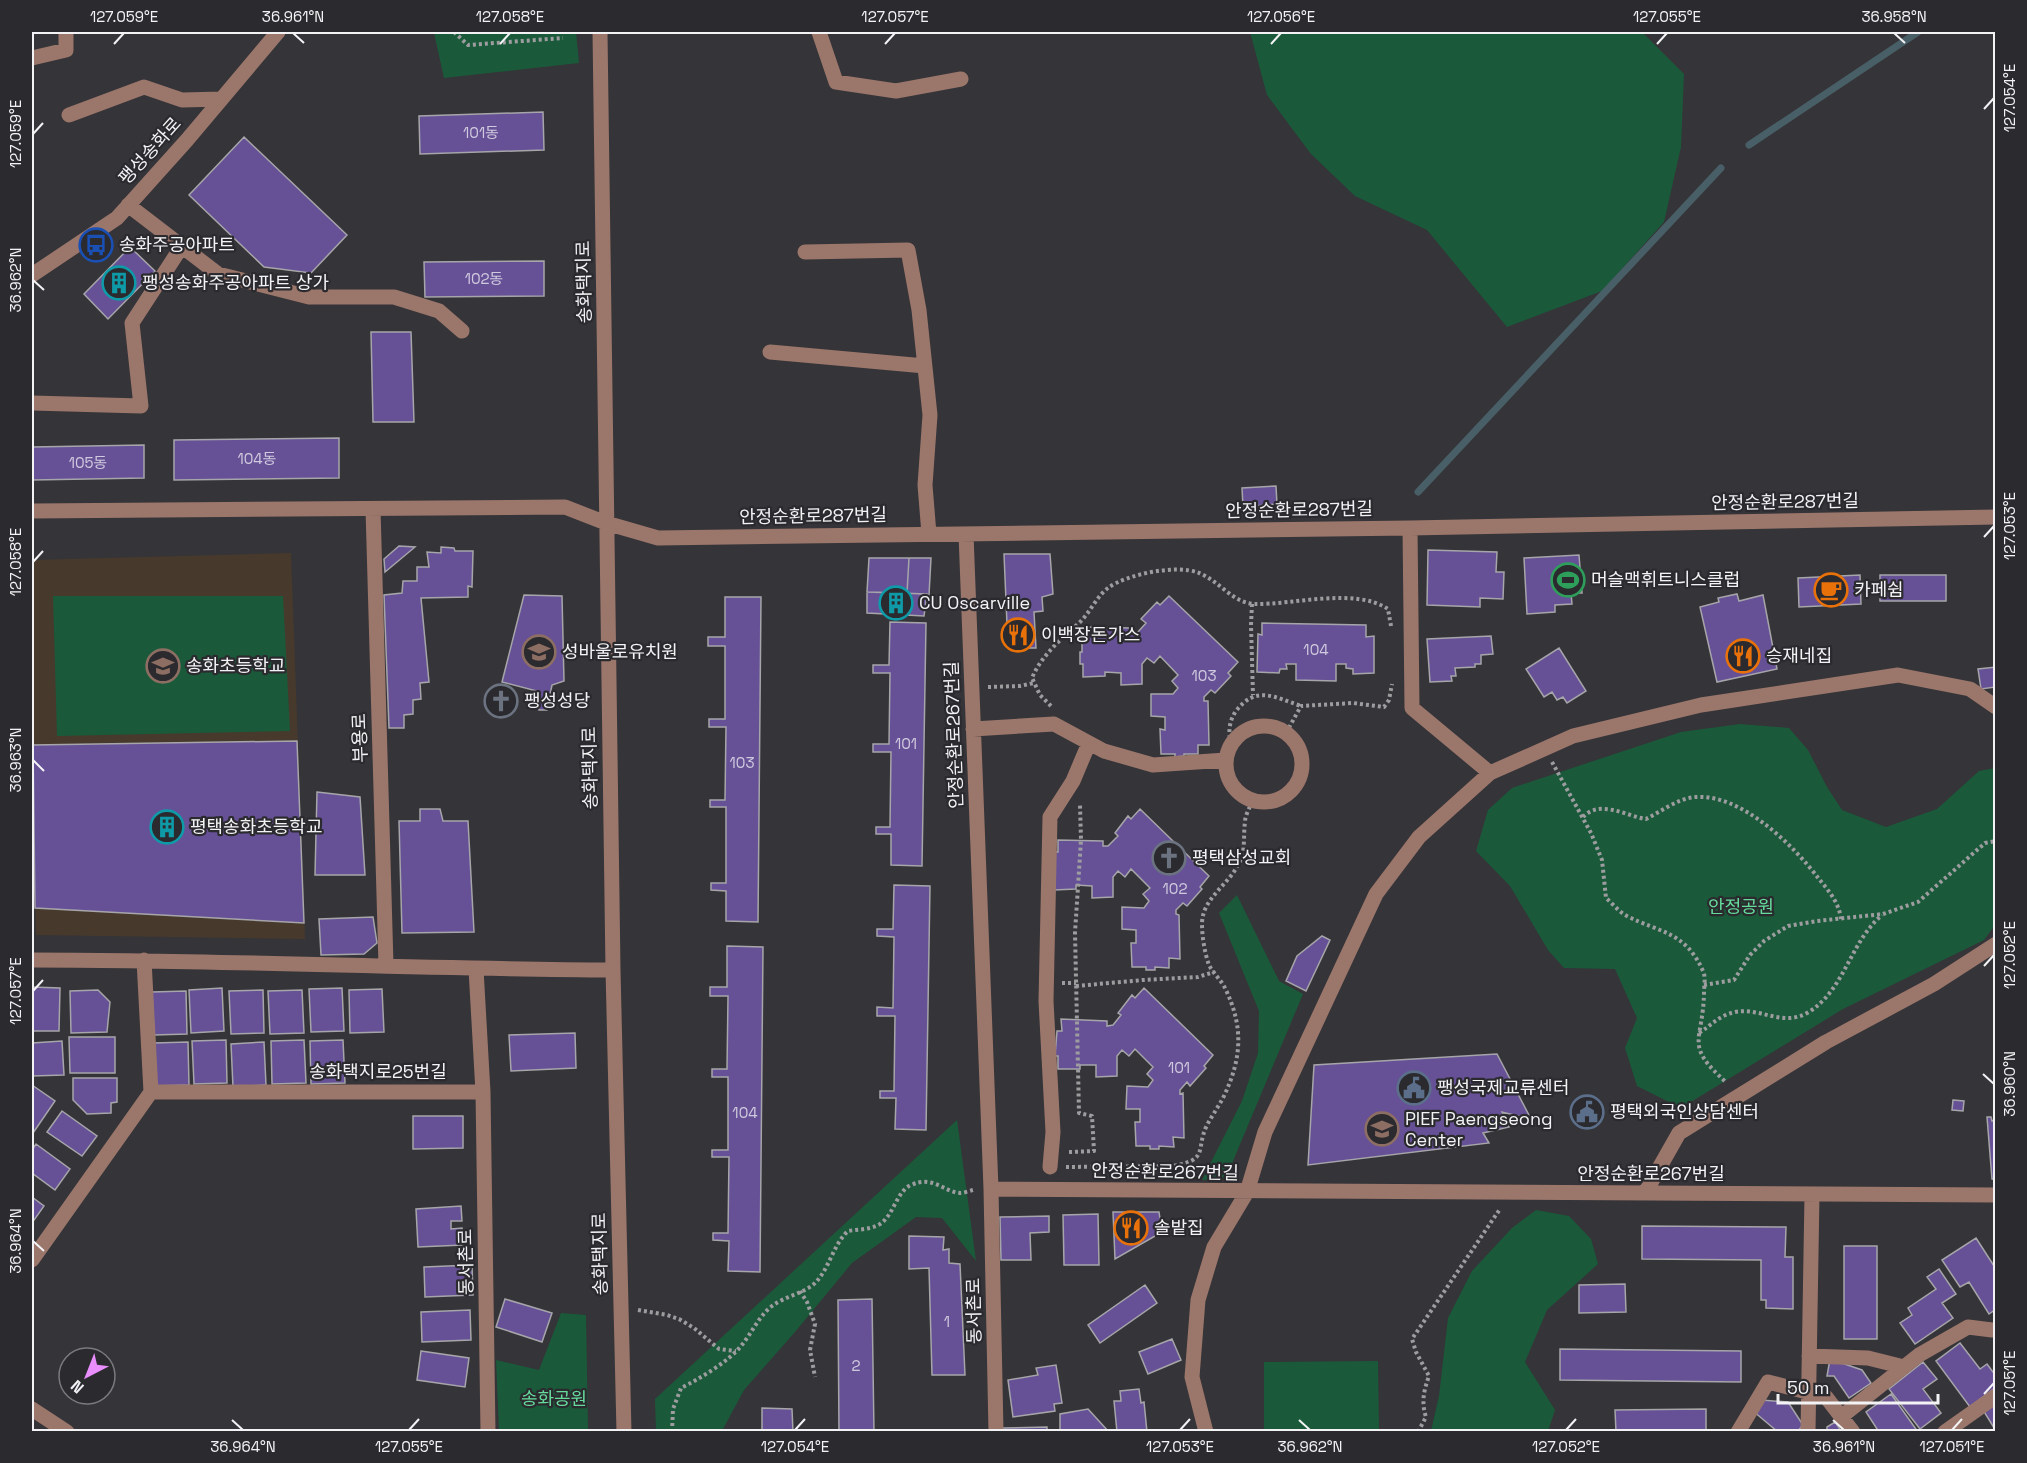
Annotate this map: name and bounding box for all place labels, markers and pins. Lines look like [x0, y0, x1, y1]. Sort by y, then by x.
bus stop icon: 송화주공아파트 [78, 227, 114, 263]
place label: 송화주공아파트 [119, 233, 235, 256]
building icon: 팽성송화주공아파트 상가 [101, 265, 137, 301]
place label: 팽성송화주공아파트 상가 [142, 271, 329, 294]
sports icon: 머슬맥휘트니스클럽 [1550, 562, 1586, 598]
place label: 머슬맥휘트니스클럽 [1591, 568, 1740, 591]
cafe icon: 카페쉼 [1813, 572, 1849, 608]
place label: 카페쉼 [1854, 578, 1904, 601]
building icon: CU Oscarville [878, 585, 914, 621]
place label: CU Oscarville [919, 591, 1030, 614]
restaurant icon: 이백장돈가스 [1000, 617, 1036, 653]
place label: 이백장돈가스 [1041, 623, 1140, 646]
school or university icon: 성바울로유치원 [521, 634, 557, 670]
restaurant icon: 승재네집 [1725, 638, 1761, 674]
place label: 성바울로유치원 [562, 640, 678, 663]
place label: 승재네집 [1766, 644, 1832, 667]
school or university icon: 송화초등학교 [145, 648, 181, 684]
place label: 송화초등학교 [186, 654, 285, 677]
church icon: 팽성성당 [483, 683, 519, 719]
place label: 팽성성당 [524, 689, 590, 712]
building icon: 평택송화초등학교 [149, 809, 185, 845]
place label: 평택송화초등학교 [190, 815, 322, 838]
church icon: 평택삼성교회 [1151, 840, 1187, 876]
place label: 평택삼성교회 [1192, 846, 1291, 869]
public building icon: 팽성국제교류센터 [1396, 1070, 1432, 1106]
place label: 팽성국제교류센터 [1437, 1076, 1569, 1099]
public building icon: 평택외국인상담센터 [1569, 1094, 1605, 1130]
place label: 평택외국인상담센터 [1610, 1100, 1759, 1123]
place label: PIEF Paengseong Center [1405, 1107, 1553, 1151]
school or university icon: PIEF Paengseong Center [1364, 1111, 1400, 1147]
restaurant icon: 솔밭집 [1113, 1210, 1149, 1246]
place label: 솔밭집 [1154, 1216, 1204, 1239]

